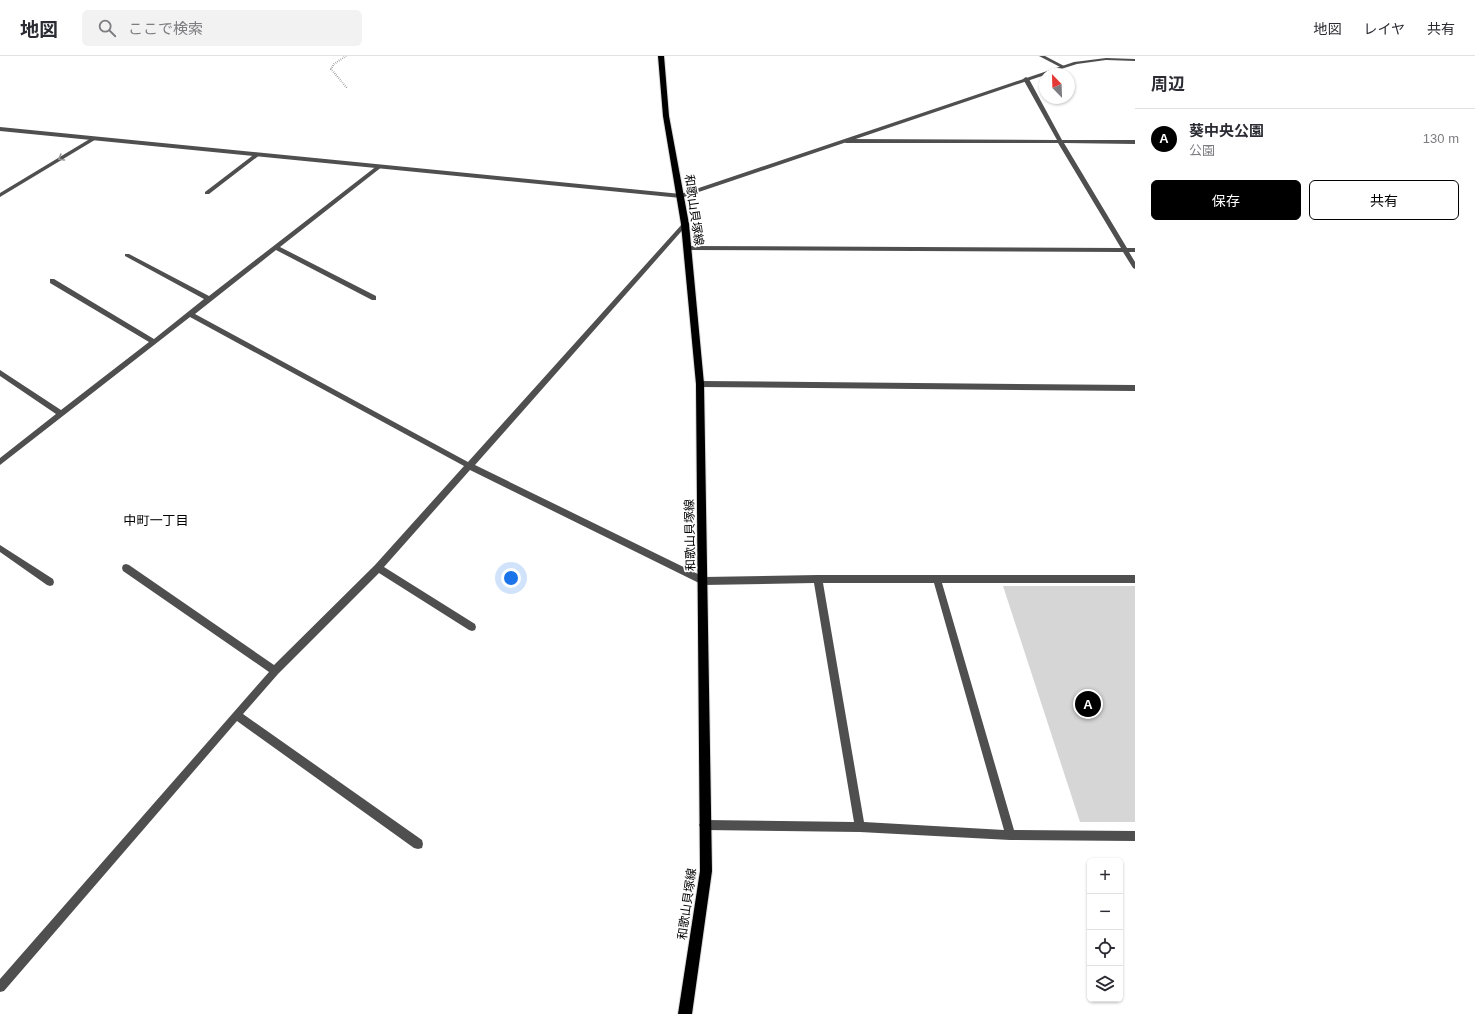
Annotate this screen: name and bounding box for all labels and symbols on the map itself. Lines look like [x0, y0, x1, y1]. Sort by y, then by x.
north arrow [1039, 68, 1075, 104]
one-way arrow [58, 154, 65, 161]
street label: 和歌山貝塚線 [682, 173, 706, 247]
street label: 和歌山貝塚線 [682, 499, 698, 571]
district label: 中町一丁目 [123, 513, 189, 528]
your location [501, 568, 521, 588]
pin: A [1075, 689, 1101, 719]
street label: 和歌山貝塚線 [675, 867, 699, 941]

